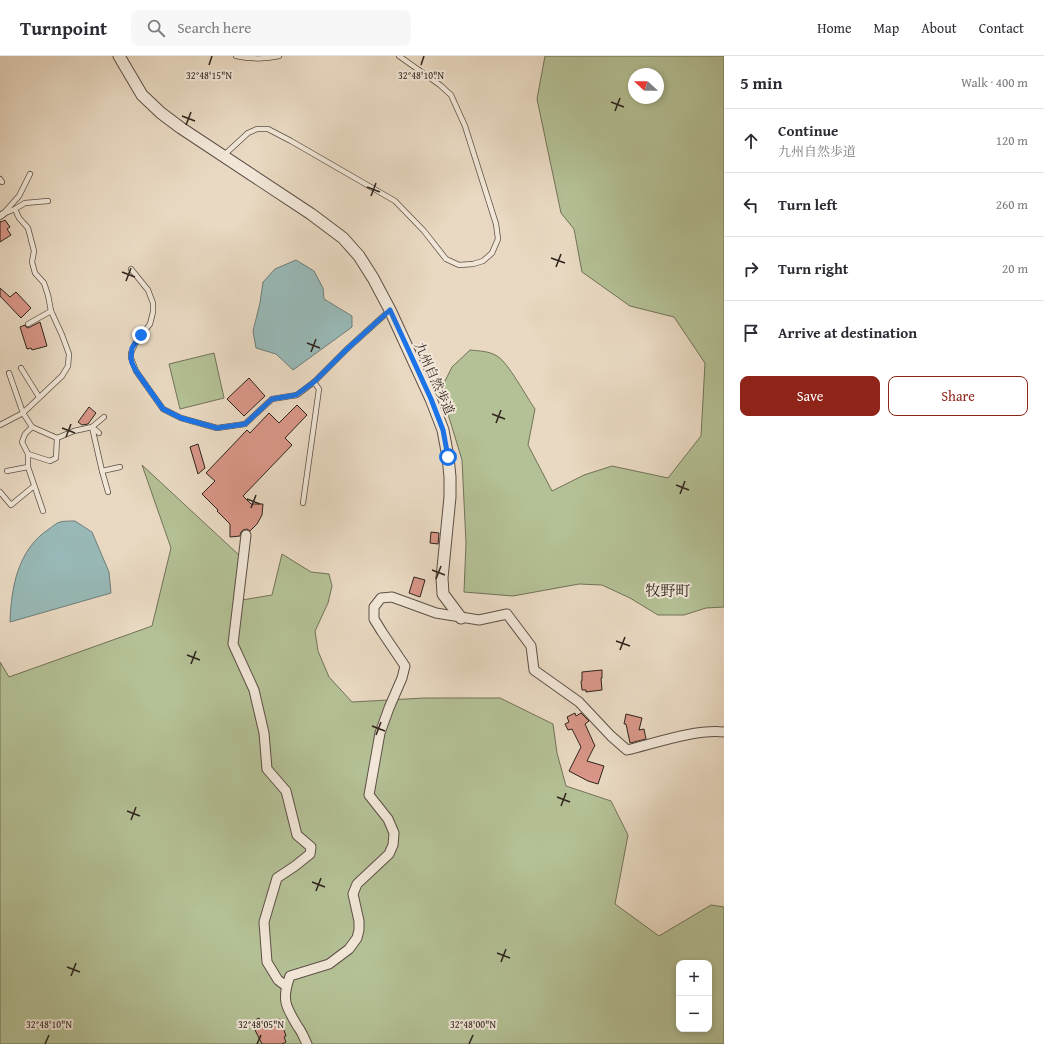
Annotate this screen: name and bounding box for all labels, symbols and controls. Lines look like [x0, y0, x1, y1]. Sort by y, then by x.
search box [131, 10, 411, 46]
text: Turnpoint [20, 14, 107, 42]
icon: search [145, 17, 167, 39]
text: Search here [177, 17, 251, 38]
text: Home [817, 18, 852, 38]
text: Map [874, 18, 899, 38]
text: About [921, 18, 957, 38]
text: Contact [979, 18, 1024, 38]
text: 32°48'15"N [186, 68, 232, 83]
text: 32°48'10"N [398, 68, 444, 83]
north arrow [628, 68, 664, 104]
text: 5 min [740, 70, 782, 95]
text: Walk · 400 m [961, 73, 1028, 92]
text: Continue [778, 120, 839, 141]
icon: ahead [740, 130, 762, 152]
text: 120 m [996, 131, 1028, 150]
text: 九州自然歩道 [778, 142, 856, 161]
icon: left [740, 194, 762, 216]
text: Turn left [778, 194, 837, 215]
text: 260 m [996, 195, 1028, 214]
icon: right [740, 258, 762, 280]
text: Turn right [778, 258, 849, 279]
text: 20 m [1002, 259, 1028, 278]
icon: arrive [740, 322, 762, 344]
text: Arrive at destination [778, 322, 917, 343]
route end [132, 326, 150, 344]
street label: 九州自然歩道 [410, 339, 459, 418]
button: Save [740, 376, 880, 416]
button: Share [888, 376, 1028, 416]
route start [439, 448, 457, 466]
district label: 牧野町 [645, 580, 691, 601]
map controls [676, 960, 712, 1032]
button: + [676, 960, 712, 996]
button: − [676, 996, 712, 1032]
text: 32°48'10"N [26, 1017, 72, 1032]
text: 32°48'05"N [238, 1017, 284, 1032]
text: 32°48'00"N [450, 1017, 496, 1032]

